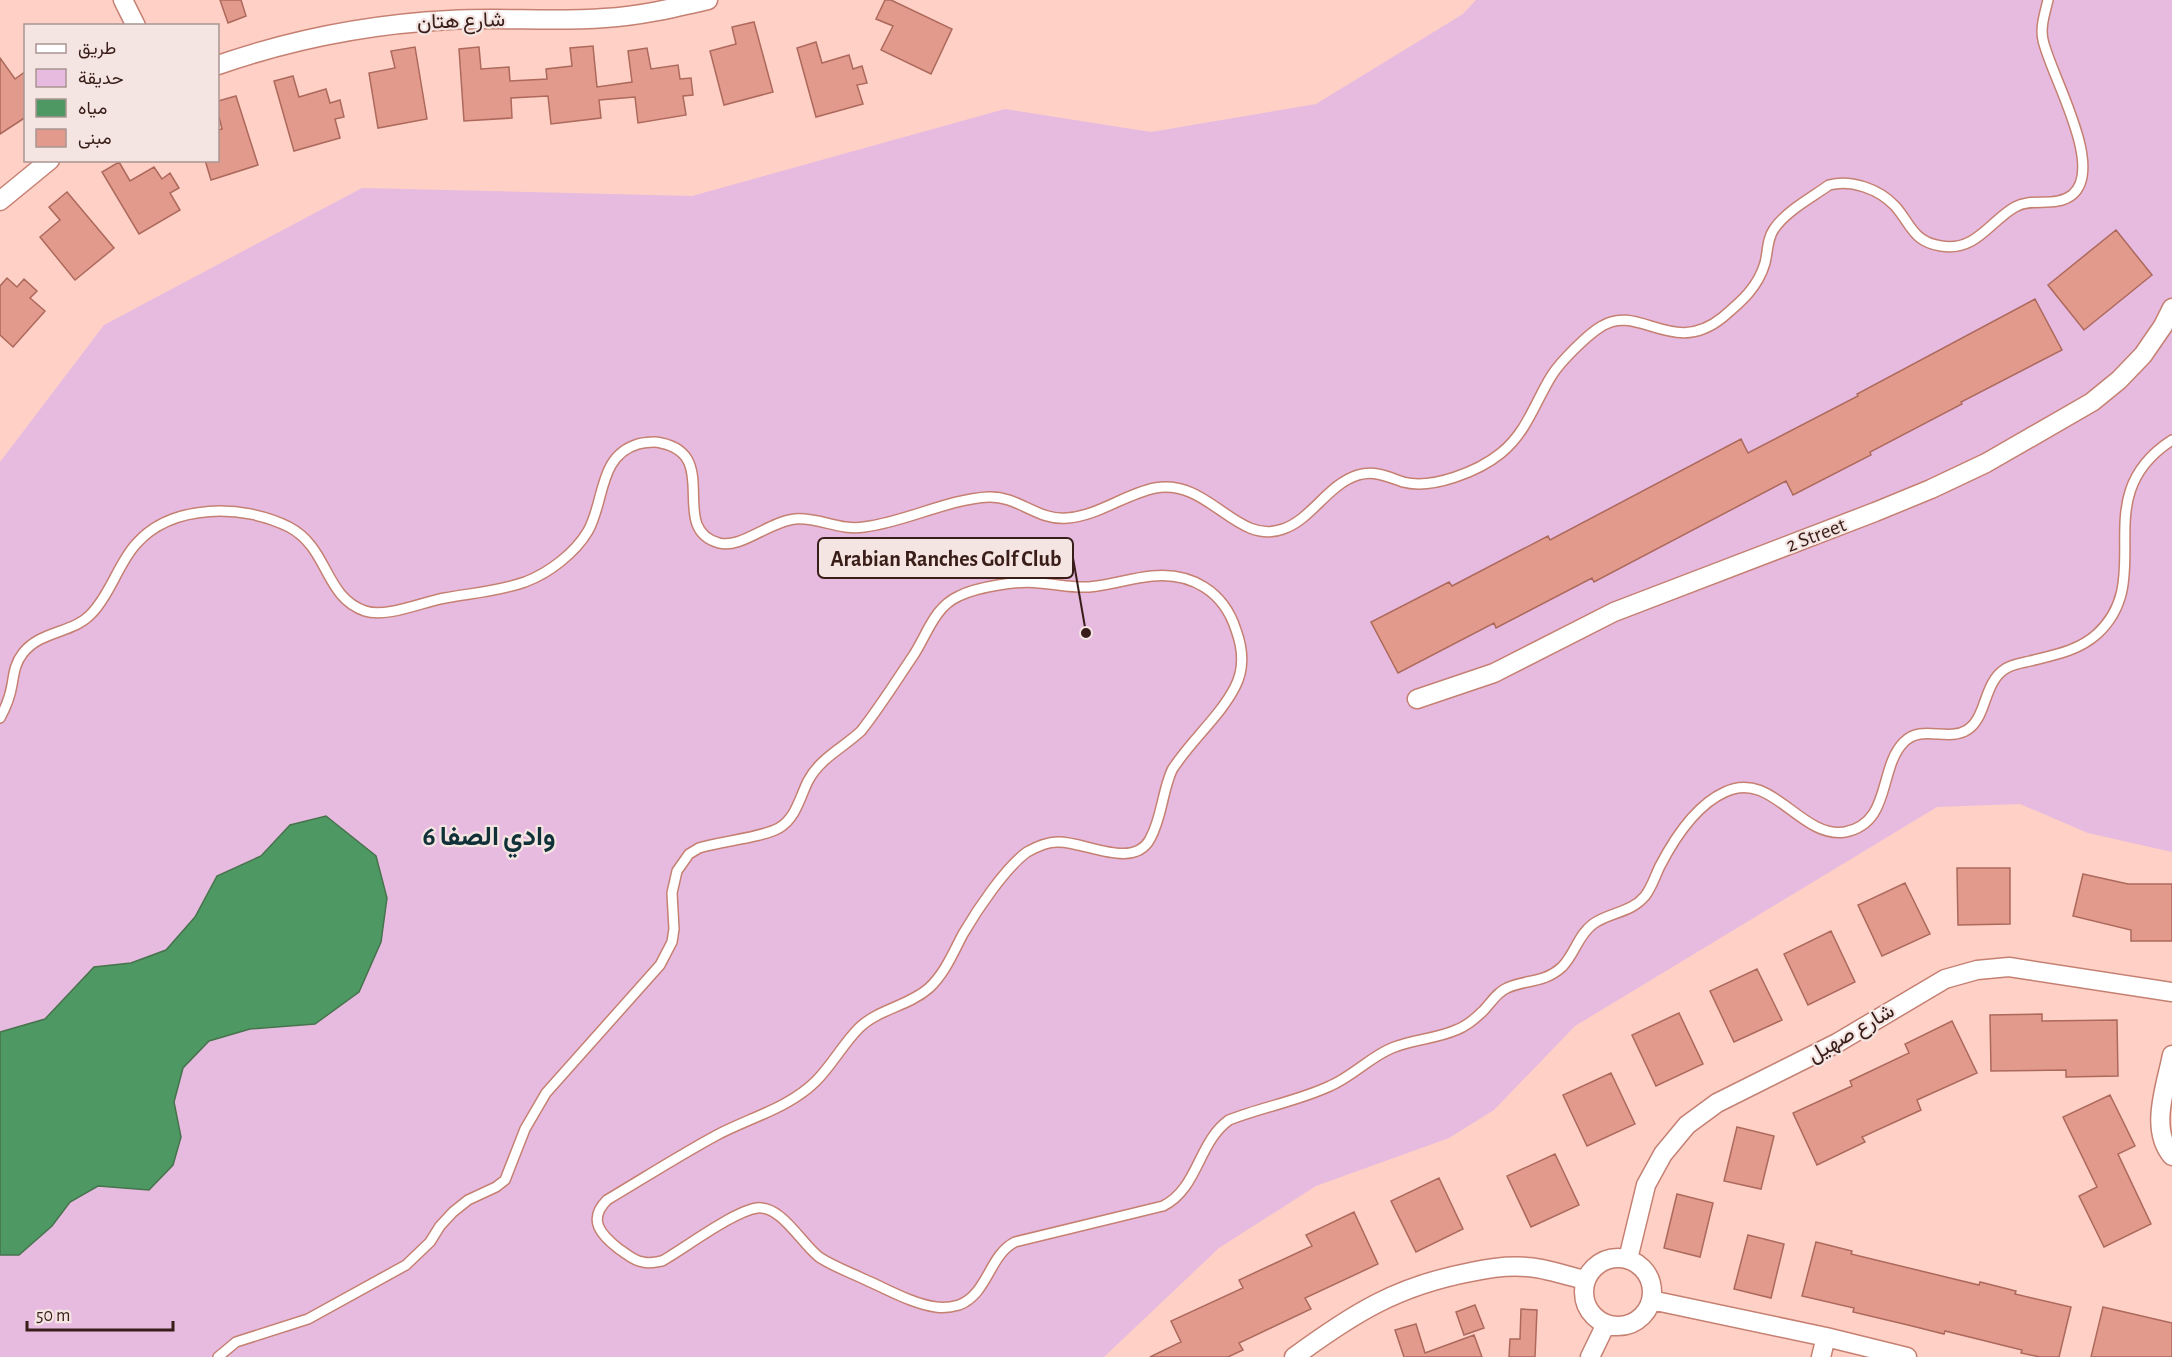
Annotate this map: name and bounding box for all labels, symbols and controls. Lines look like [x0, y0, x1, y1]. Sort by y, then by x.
street label: شارع هتان [417, 9, 505, 36]
legend [24, 24, 219, 162]
text: طريق [78, 40, 116, 59]
text: حديقة [78, 70, 124, 88]
text: مياه [78, 100, 107, 118]
text: مبنى [78, 130, 112, 149]
street label: 2 Street [1783, 514, 1849, 556]
callout: Arabian Ranches Golf Club [818, 538, 1073, 578]
text: Arabian Ranches Golf Club [830, 548, 1062, 570]
district label: وادي الصفا 6 [423, 823, 555, 858]
street label: شارع صهيل [1804, 1000, 1899, 1069]
scale bar [27, 1294, 172, 1332]
text: 50 m [36, 1307, 70, 1325]

